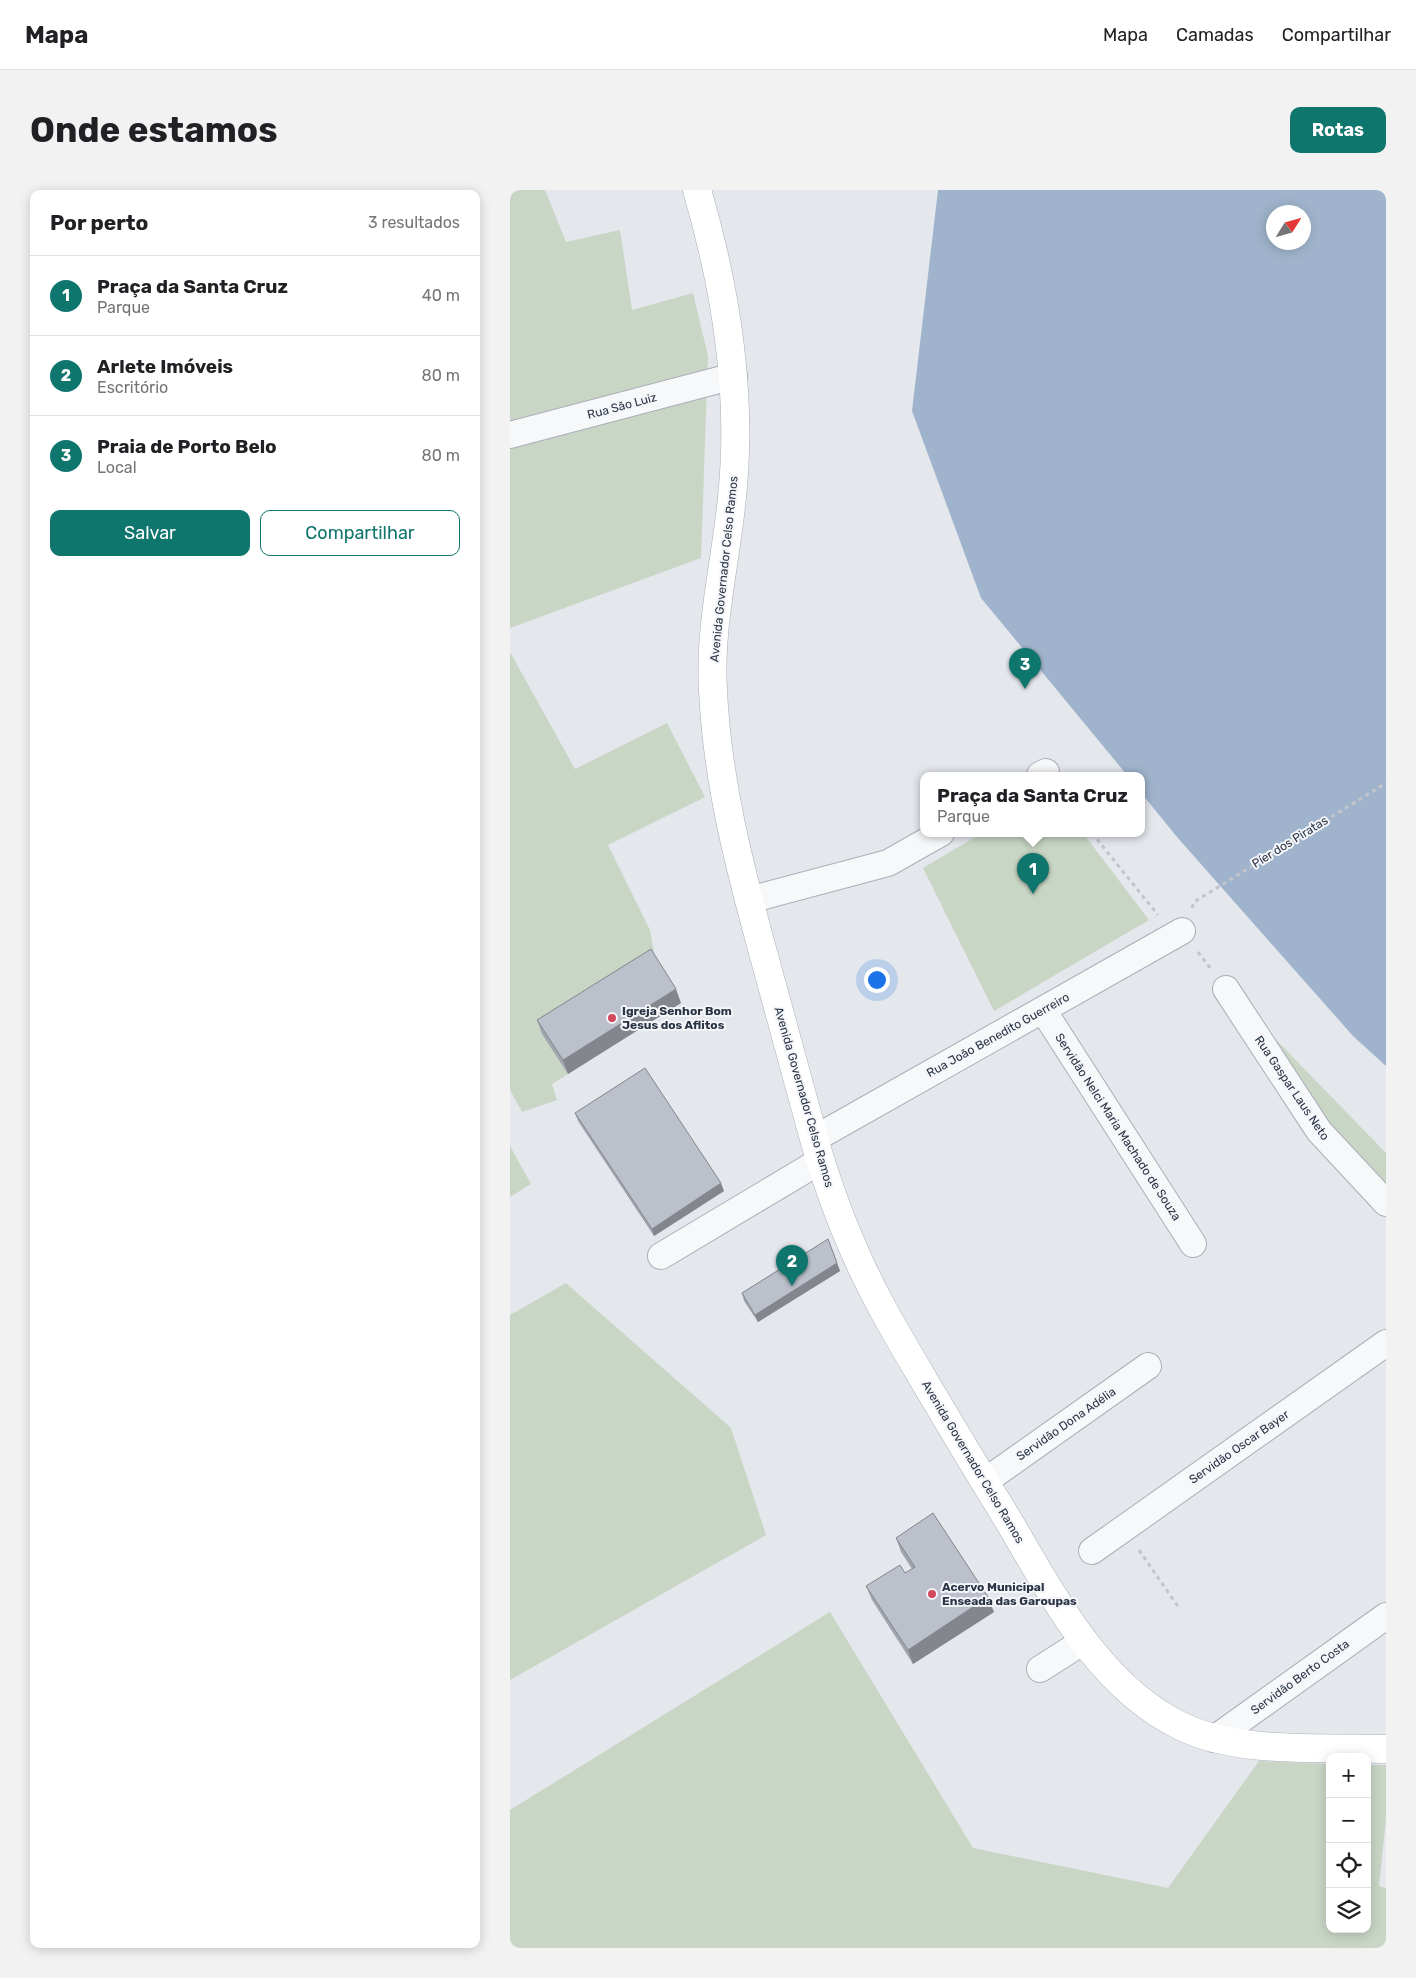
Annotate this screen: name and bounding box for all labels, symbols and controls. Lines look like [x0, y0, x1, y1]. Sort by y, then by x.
text: Mapa [25, 21, 88, 49]
text: Mapa [1103, 24, 1148, 46]
text: Camadas [1176, 24, 1254, 46]
text: Compartilhar [1282, 24, 1391, 46]
button: Rotas [1290, 107, 1386, 153]
text: Onde estamos [30, 109, 278, 151]
north arrow [1266, 205, 1311, 250]
text: Por perto [50, 210, 148, 235]
text: 3 resultados [368, 213, 460, 232]
text: Praça da Santa Cruz [97, 275, 288, 298]
text: 1 [62, 286, 70, 305]
text: 40 m [422, 286, 460, 305]
text: Parque [97, 298, 150, 317]
text: Arlete Imóveis [97, 355, 233, 378]
text: 2 [61, 366, 71, 385]
text: 80 m [422, 366, 460, 385]
text: Escritório [97, 378, 168, 397]
street label: Rua São Luiz [586, 390, 658, 422]
text: Praia de Porto Belo [97, 435, 277, 458]
text: 3 [61, 446, 71, 465]
text: 80 m [422, 446, 460, 465]
text: Local [97, 458, 137, 477]
street label: Avenida Governador Celso Ramos [707, 475, 741, 663]
button: Salvar [50, 510, 250, 556]
button: Compartilhar [260, 510, 460, 556]
pin: 3 [1009, 648, 1041, 689]
popup [920, 772, 1145, 837]
text: Praça da Santa Cruz [937, 784, 1128, 807]
text: Parque [937, 807, 990, 826]
street label: Píer dos Piratas [1250, 813, 1330, 871]
pin: 1 [1017, 853, 1049, 894]
your location [864, 967, 890, 993]
street label: Rua João Benedito Guerreiro [924, 990, 1072, 1080]
place label: Igreja Senhor Bom Jesus dos Aflitos [622, 1004, 732, 1032]
street label: Avenida Governador Celso Ramos [771, 1005, 837, 1189]
marker: Igreja Senhor Bom Jesus dos Aflitos [606, 1012, 618, 1024]
street label: Servidão Nelci Maria Machado de Souza [1052, 1031, 1184, 1223]
street label: Rua Gaspar Laus Neto [1252, 1033, 1332, 1143]
pin: 2 [776, 1245, 808, 1286]
street label: Avenida Governador Celso Ramos [919, 1378, 1027, 1546]
street label: Servidão Dona Adélia [1014, 1384, 1118, 1464]
street label: Servidão Oscar Bayer [1186, 1407, 1292, 1487]
place label: Acervo Municipal Enseada das Garoupas [942, 1580, 1077, 1608]
marker: Acervo Municipal Enseada das Garoupas [926, 1588, 938, 1600]
street label: Servidão Berto Costa [1248, 1637, 1352, 1717]
map controls [1326, 1753, 1371, 1933]
button: + [1326, 1753, 1371, 1798]
button: − [1326, 1798, 1371, 1843]
button: locate [1326, 1843, 1371, 1888]
button: layers [1326, 1888, 1371, 1933]

